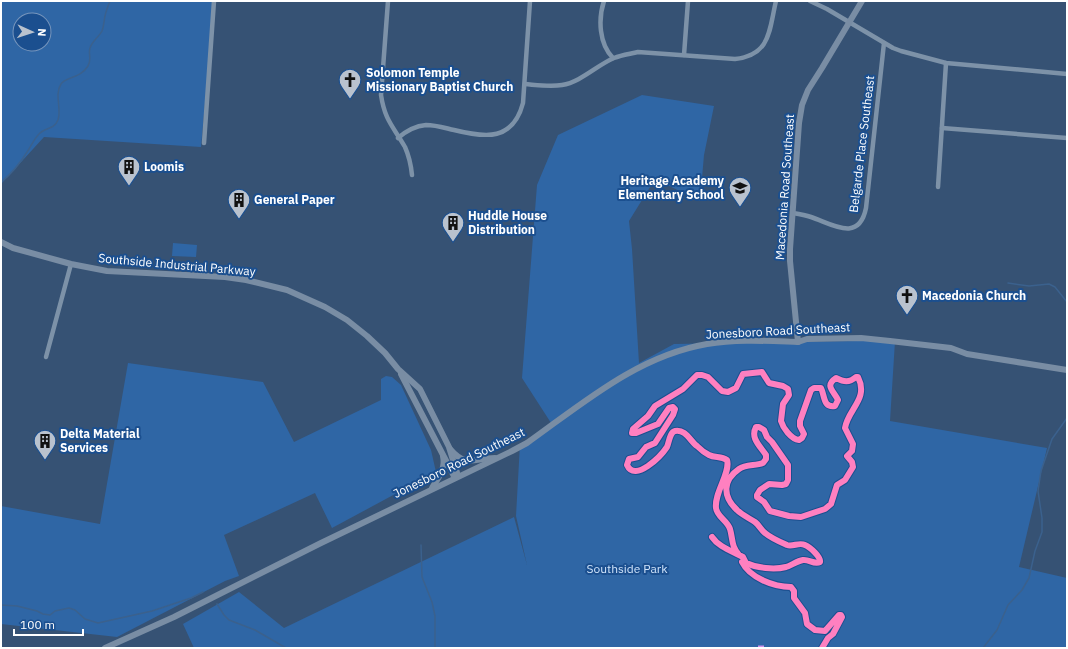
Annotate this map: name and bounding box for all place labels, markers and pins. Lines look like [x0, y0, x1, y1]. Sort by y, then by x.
place label: Solomon Temple Missionary Baptist Church [366, 65, 513, 94]
church icon: Solomon Temple Missionary Baptist Church [337, 67, 363, 100]
building icon: Loomis [116, 154, 142, 187]
place label: Loomis [144, 159, 184, 174]
place label: Heritage Academy Elementary School [618, 173, 725, 202]
school or university icon: Heritage Academy Elementary School [727, 175, 753, 208]
building icon: General Paper [226, 187, 252, 220]
place label: General Paper [254, 192, 335, 207]
place label: Huddle House Distribution [468, 208, 547, 237]
building icon: Huddle House Distribution [440, 210, 466, 243]
church icon: Macedonia Church [894, 283, 920, 316]
place label: Macedonia Church [922, 288, 1026, 303]
place label: Delta Material Services [60, 426, 140, 455]
building icon: Delta Material Services [32, 428, 58, 461]

